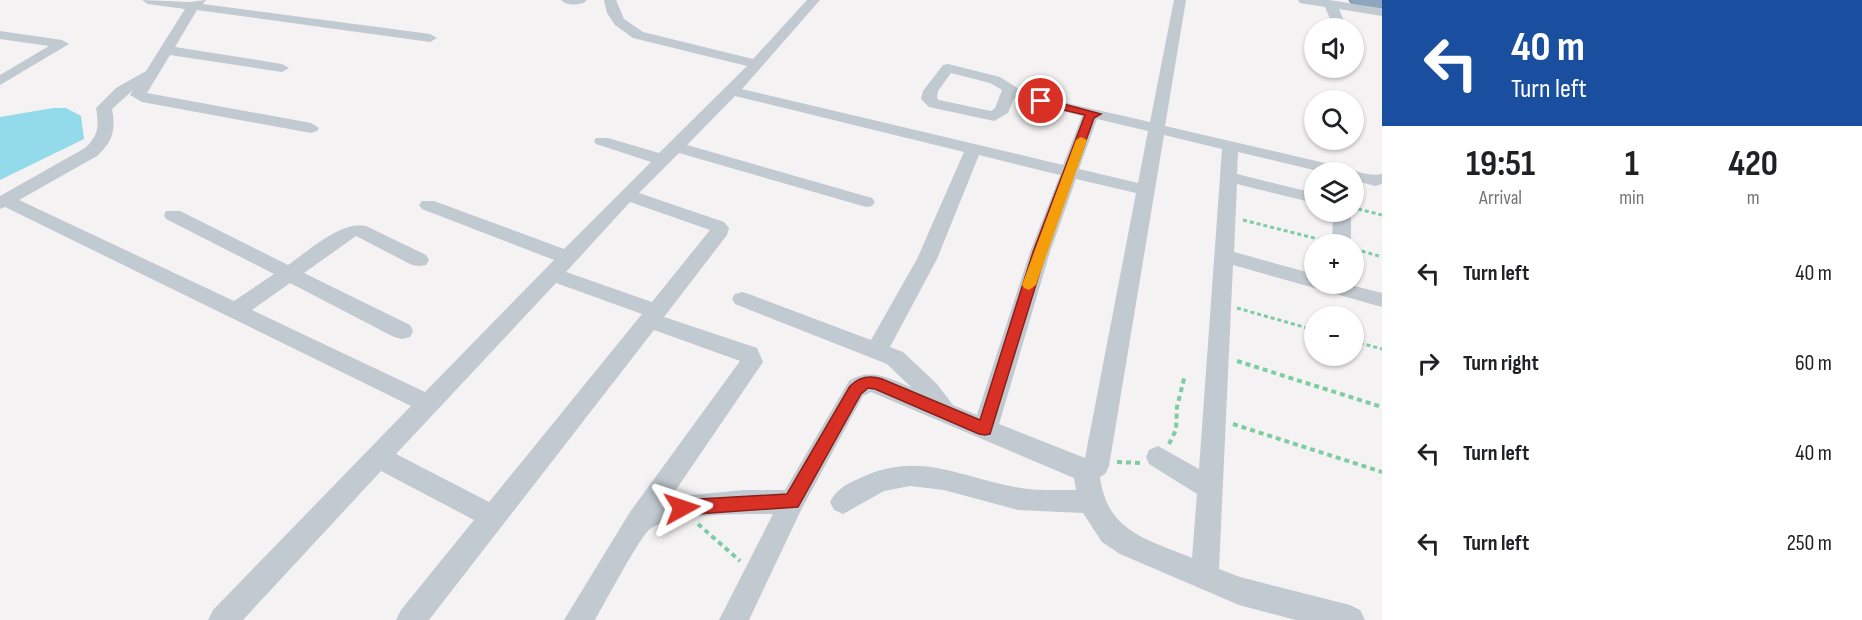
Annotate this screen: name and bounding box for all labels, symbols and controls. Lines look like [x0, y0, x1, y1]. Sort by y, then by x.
map controls [1304, 18, 1364, 366]
button: sound [1304, 18, 1364, 78]
text: 40 m [1511, 22, 1585, 73]
icon: left [1412, 24, 1490, 102]
text: Turn left [1511, 73, 1587, 105]
pin [1015, 75, 1066, 126]
icon: arrive [1024, 84, 1057, 117]
button: search [1304, 90, 1364, 150]
text: 19:51 [1466, 143, 1535, 186]
text: 1 [1625, 143, 1639, 186]
text: 420 [1728, 143, 1778, 186]
button: layers [1304, 162, 1364, 222]
text: Arrival [1479, 186, 1522, 210]
text: min [1619, 186, 1644, 210]
text: m [1747, 186, 1760, 210]
button: + [1304, 234, 1364, 294]
icon: left [1412, 257, 1445, 290]
text: Turn left [1463, 260, 1529, 287]
text: 40 m [1795, 260, 1832, 287]
button: − [1304, 306, 1364, 366]
icon: right [1412, 347, 1445, 380]
text: Turn right [1463, 350, 1539, 377]
text: 60 m [1795, 350, 1832, 377]
icon: left [1412, 437, 1445, 470]
text: Turn left [1463, 440, 1529, 467]
text: 40 m [1795, 440, 1832, 467]
position arrow [650, 476, 714, 540]
icon: left [1412, 527, 1445, 560]
text: Turn left [1463, 530, 1529, 557]
text: 250 m [1787, 530, 1832, 557]

